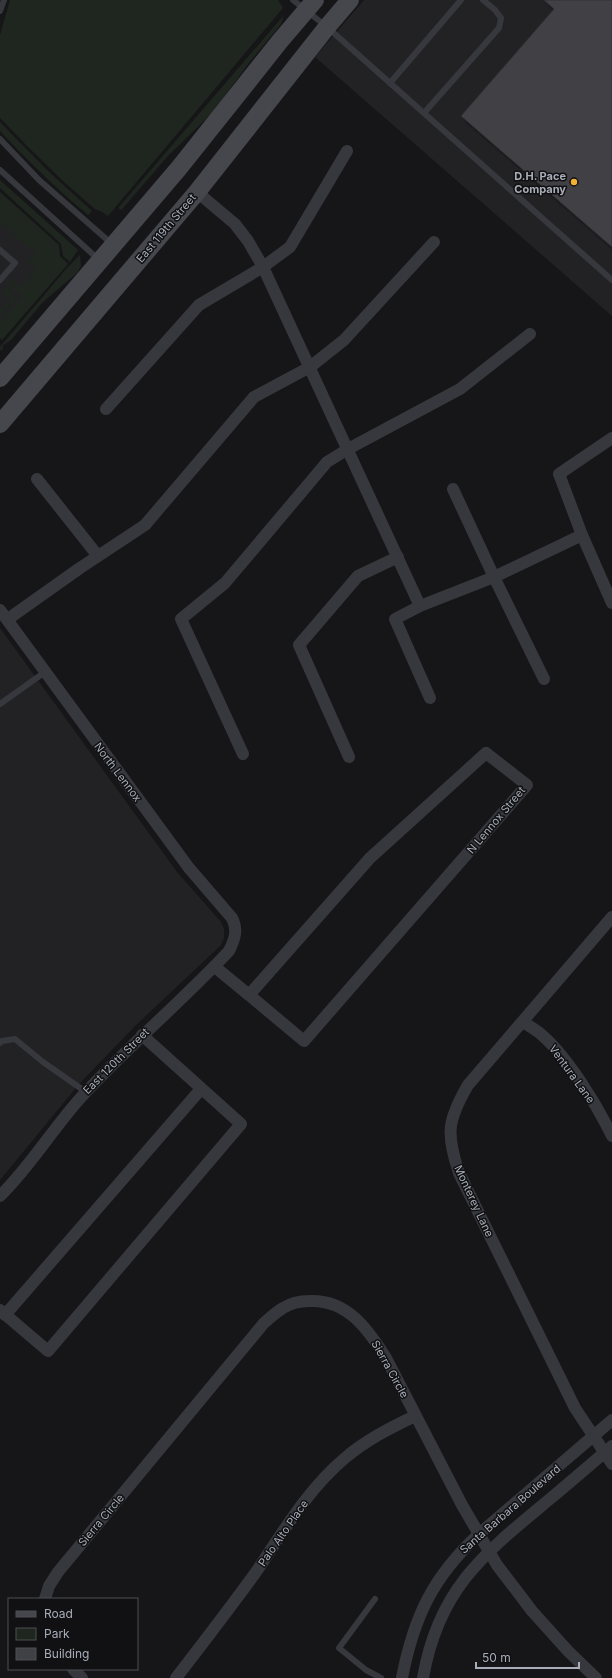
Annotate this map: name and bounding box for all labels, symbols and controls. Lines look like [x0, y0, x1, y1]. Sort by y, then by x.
place label: D.H. Pace Company [514, 169, 566, 196]
marker: D.H. Pace Company [569, 177, 579, 187]
street label: East 119th Street [133, 190, 199, 265]
street label: North Lennox [91, 740, 145, 804]
street label: N Lennox Street [464, 783, 528, 856]
street label: East 120th Street [80, 1025, 152, 1097]
street label: Ventura Lane [546, 1042, 598, 1106]
street label: Monterey Lane [451, 1163, 497, 1239]
street label: Sierra Circle [368, 1338, 412, 1400]
street label: Santa Barbara Boulevard [457, 1461, 563, 1557]
street label: Sierra Circle [75, 1491, 127, 1549]
street label: Palo Alto Place [255, 1497, 311, 1569]
legend [8, 1598, 138, 1670]
text: Road [44, 1606, 73, 1621]
text: Park [44, 1626, 70, 1641]
scale bar [476, 1644, 579, 1670]
text: Building [44, 1646, 89, 1661]
text: 50 m [482, 1650, 511, 1665]

